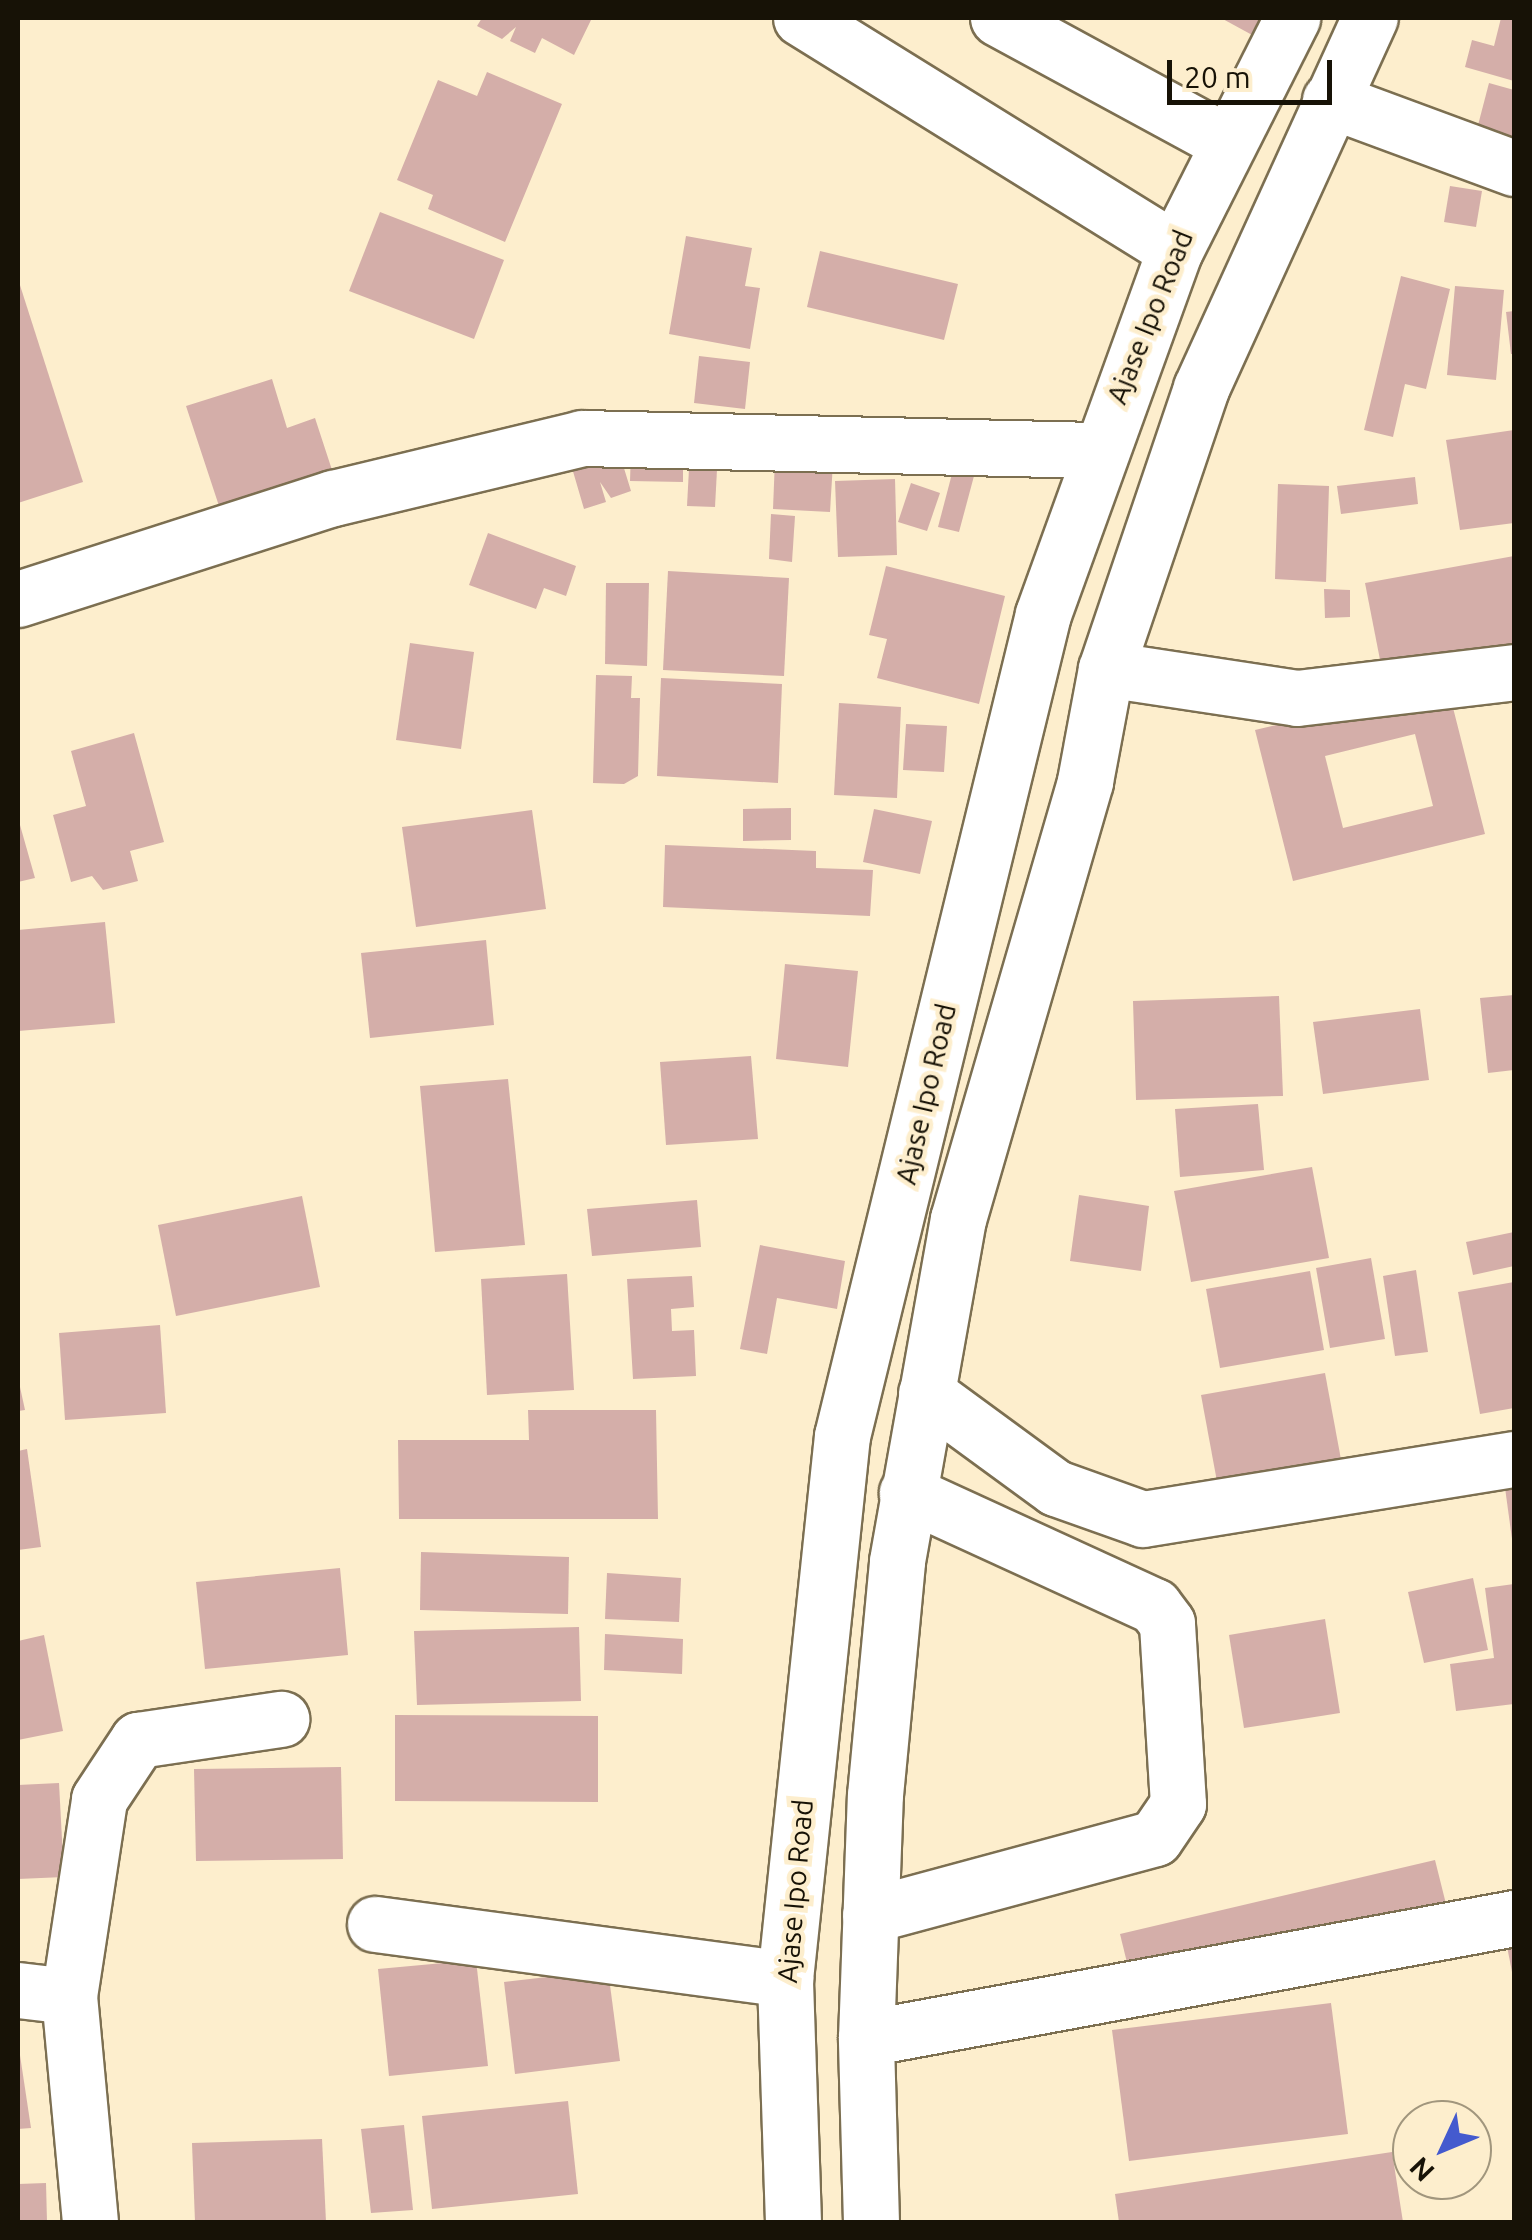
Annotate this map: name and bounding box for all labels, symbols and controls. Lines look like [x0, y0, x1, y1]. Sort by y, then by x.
scale bar [1172, 40, 1337, 102]
text: 20 m [1184, 60, 1251, 94]
street label: Ajase Ipo Road [1100, 225, 1200, 409]
street label: Ajase Ipo Road [889, 1000, 963, 1188]
street label: Ajase Ipo Road [770, 1798, 820, 1984]
north arrow [1392, 2100, 1492, 2200]
text: N [1403, 2152, 1440, 2188]

